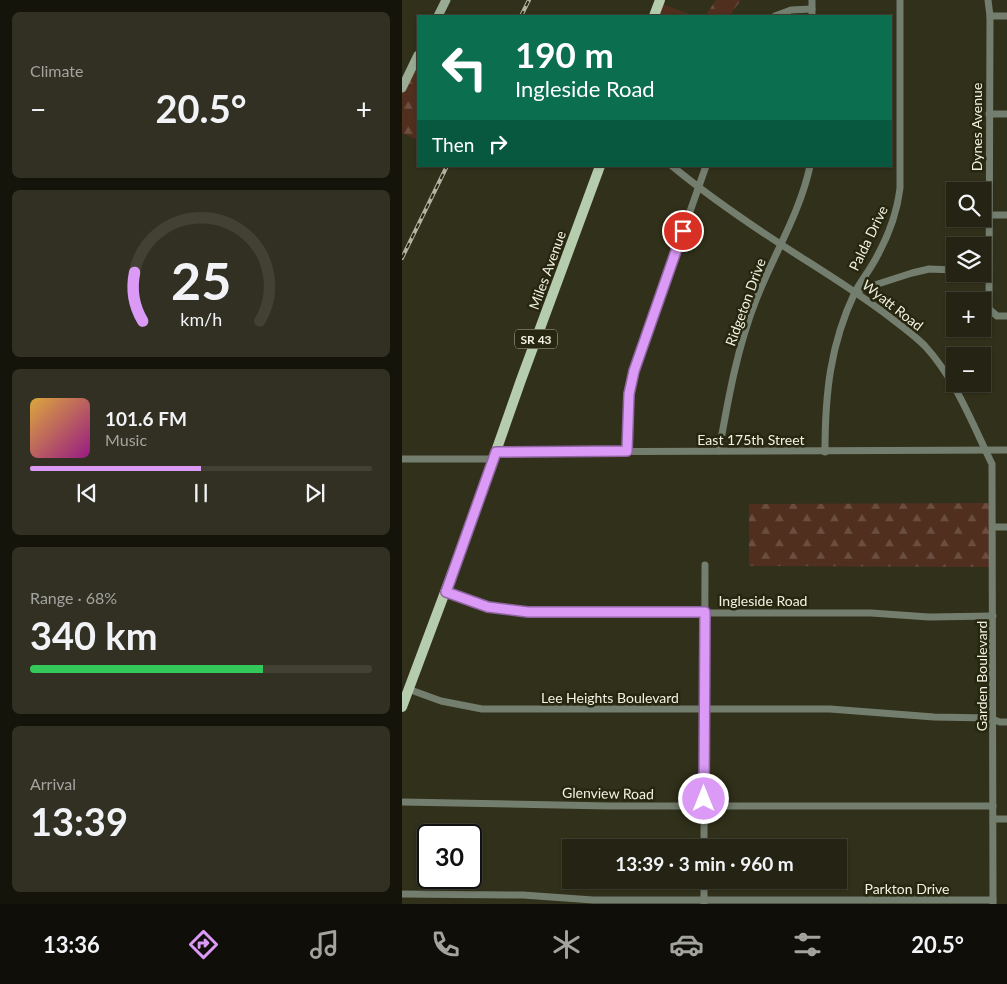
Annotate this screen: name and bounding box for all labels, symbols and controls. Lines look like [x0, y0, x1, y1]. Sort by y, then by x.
text: 190 m [515, 33, 614, 75]
icon: left [432, 35, 497, 100]
text: Climate [30, 61, 83, 80]
text: Ingleside Road [515, 75, 655, 102]
street label: Dynes Avenue [968, 83, 985, 171]
text: 20.5° [156, 85, 246, 131]
text: − [30, 92, 46, 126]
text: + [356, 92, 372, 126]
icon: right [484, 130, 512, 158]
text: Then [432, 133, 474, 156]
map controls [946, 182, 991, 392]
button: search [946, 182, 991, 227]
street label: Palda Drive [845, 203, 891, 273]
pin [662, 210, 704, 252]
icon: arrive [669, 217, 697, 245]
street label: Miles Avenue [525, 228, 569, 312]
button: layers [946, 237, 991, 282]
text: 25 [171, 249, 231, 311]
street label: Ridgeton Drive [721, 256, 769, 348]
street label: Wyatt Road [859, 276, 927, 334]
button: + [946, 292, 991, 337]
text: km/h [180, 308, 222, 330]
road number: SR 43 [515, 329, 557, 348]
button: − [946, 347, 991, 392]
text: 101.6 FM [105, 407, 187, 430]
text: Music [105, 430, 147, 449]
street label: East 175th Street [697, 431, 805, 448]
icon: previous [73, 479, 101, 507]
icon: pause [187, 479, 215, 507]
icon: next [301, 479, 329, 507]
text: Range · 68% [30, 588, 117, 607]
street label: Ingleside Road [719, 592, 807, 609]
text: 340 km [30, 612, 158, 658]
street label: Garden Boulevard [973, 621, 990, 731]
street label: Lee Heights Boulevard [541, 689, 679, 706]
position arrow [677, 772, 729, 824]
text: Arrival [30, 774, 76, 793]
street label: Glenview Road [562, 784, 654, 802]
text: 13:39 [30, 798, 128, 844]
speed limit sign: 30 [417, 824, 482, 889]
text: 13:39 · 3 min · 960 m [615, 852, 794, 875]
street label: Parkton Drive [864, 880, 950, 897]
icon: directions [186, 927, 221, 962]
icon: music [307, 927, 342, 962]
icon: phone [428, 927, 463, 962]
icon: climate [549, 927, 584, 962]
icon: car [669, 927, 704, 962]
icon: filters [790, 927, 825, 962]
text: 13:36 [43, 931, 100, 958]
text: 20.5° [911, 931, 964, 958]

